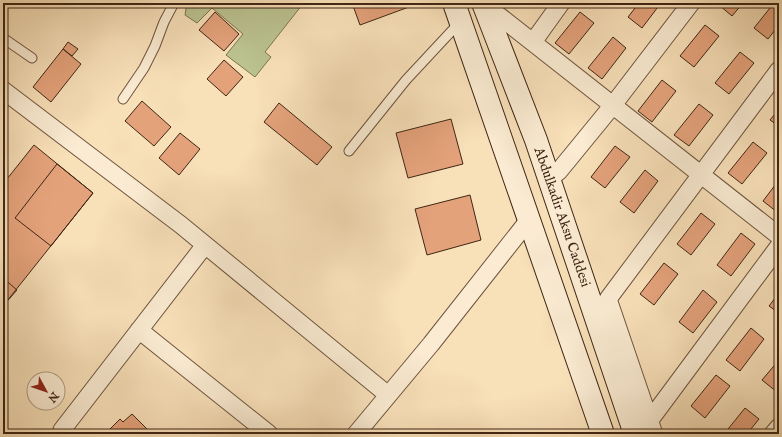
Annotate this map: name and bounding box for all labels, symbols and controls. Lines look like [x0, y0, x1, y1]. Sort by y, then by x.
street label: Abdulkadir Aksu Caddesi [529, 144, 594, 290]
north arrow [26, 371, 66, 411]
text: N [44, 388, 62, 405]

